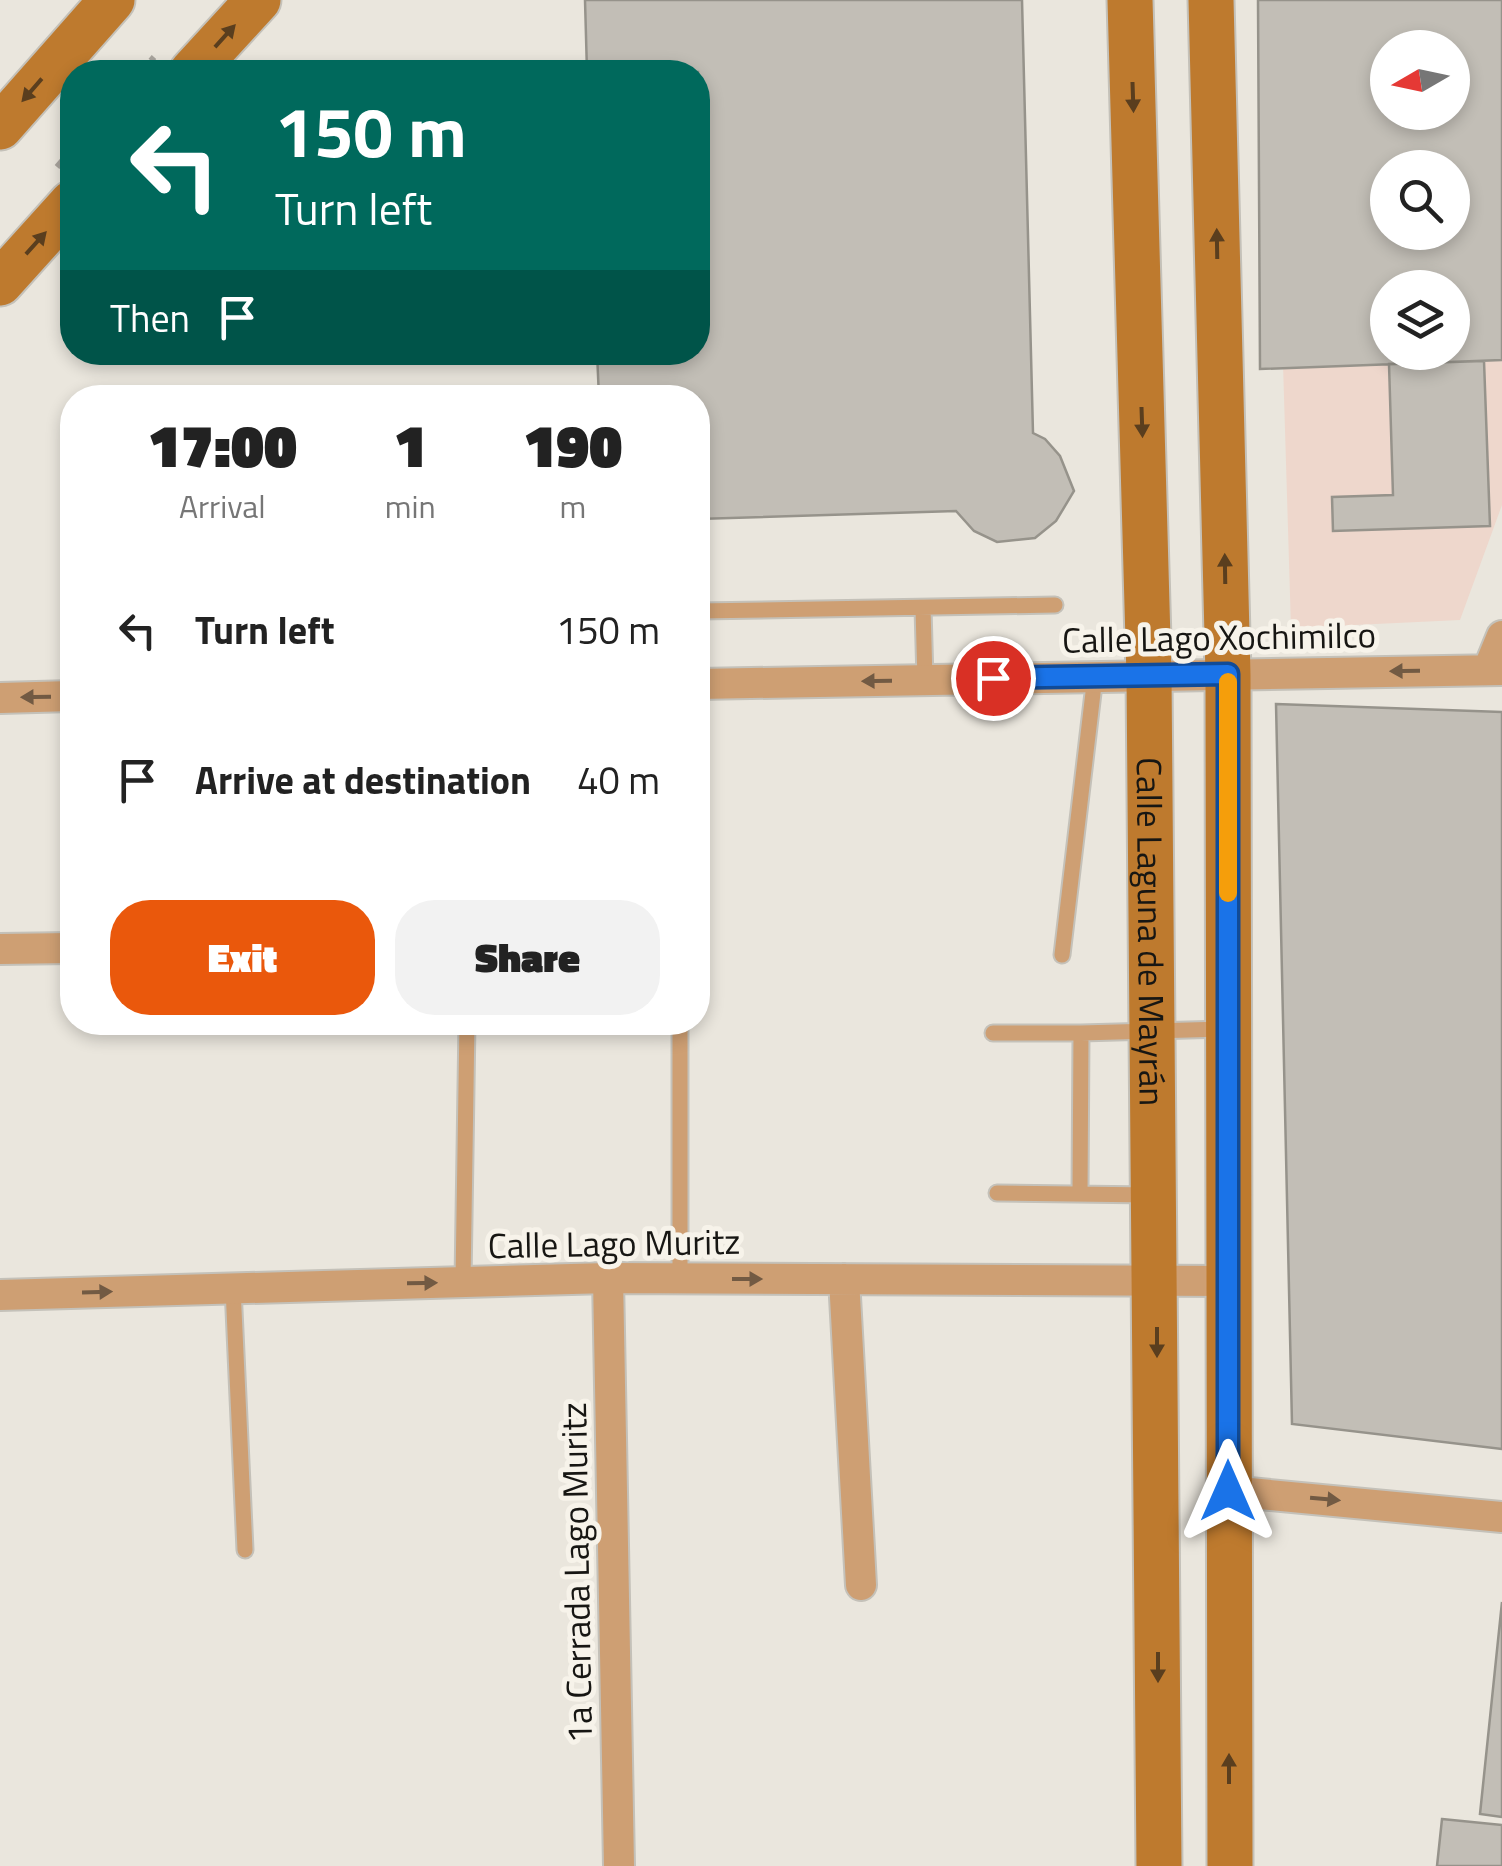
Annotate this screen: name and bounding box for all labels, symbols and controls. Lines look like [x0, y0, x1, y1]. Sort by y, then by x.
one-way arrow [213, 24, 235, 49]
north arrow [1370, 30, 1470, 130]
map controls [1370, 30, 1470, 370]
one-way arrow [22, 77, 44, 102]
text: 150 m [275, 78, 467, 184]
one-way arrow [1125, 82, 1141, 114]
icon: left [110, 100, 240, 230]
button: search [1370, 150, 1470, 250]
text: Turn left [275, 174, 432, 242]
one-way arrow [1209, 227, 1225, 259]
one-way arrow [24, 231, 47, 255]
button: layers [1370, 270, 1470, 370]
text: Then [110, 289, 190, 347]
icon: arrive [210, 290, 265, 345]
text: 17:00 [148, 399, 297, 490]
text: 1 [394, 399, 427, 490]
text: 190 [523, 399, 622, 490]
one-way arrow [1135, 407, 1151, 439]
text: Arrival [179, 482, 266, 530]
text: min [385, 482, 436, 530]
text: m [559, 482, 586, 530]
one-way arrow [1217, 552, 1233, 584]
text: Turn left [195, 601, 335, 659]
text: 150 m [556, 601, 660, 659]
icon: left [110, 603, 165, 658]
street label: Calle Lago Xochimilco [1061, 607, 1377, 667]
pin [951, 636, 1036, 721]
icon: arrive [966, 651, 1021, 706]
one-way arrow [1388, 664, 1420, 680]
one-way arrow [860, 673, 892, 689]
one-way arrow [20, 689, 52, 705]
text: Arrive at destination [195, 751, 531, 809]
text: 40 m [577, 751, 660, 809]
icon: arrive [110, 753, 165, 808]
street label: Calle Laguna de Mayrán [1123, 757, 1180, 1107]
button: Exit [110, 900, 375, 1015]
button: Share [395, 900, 660, 1015]
street label: Calle Lago Muritz [487, 1214, 741, 1272]
one-way arrow [732, 1271, 764, 1287]
one-way arrow [407, 1274, 439, 1290]
one-way arrow [82, 1284, 114, 1300]
one-way arrow [1149, 1327, 1165, 1359]
street label: 1a Cerrada Lago Muritz [546, 1402, 606, 1744]
position arrow [1176, 1439, 1280, 1543]
one-way arrow [1310, 1492, 1342, 1508]
one-way arrow [1150, 1652, 1166, 1684]
one-way arrow [1221, 1752, 1237, 1784]

